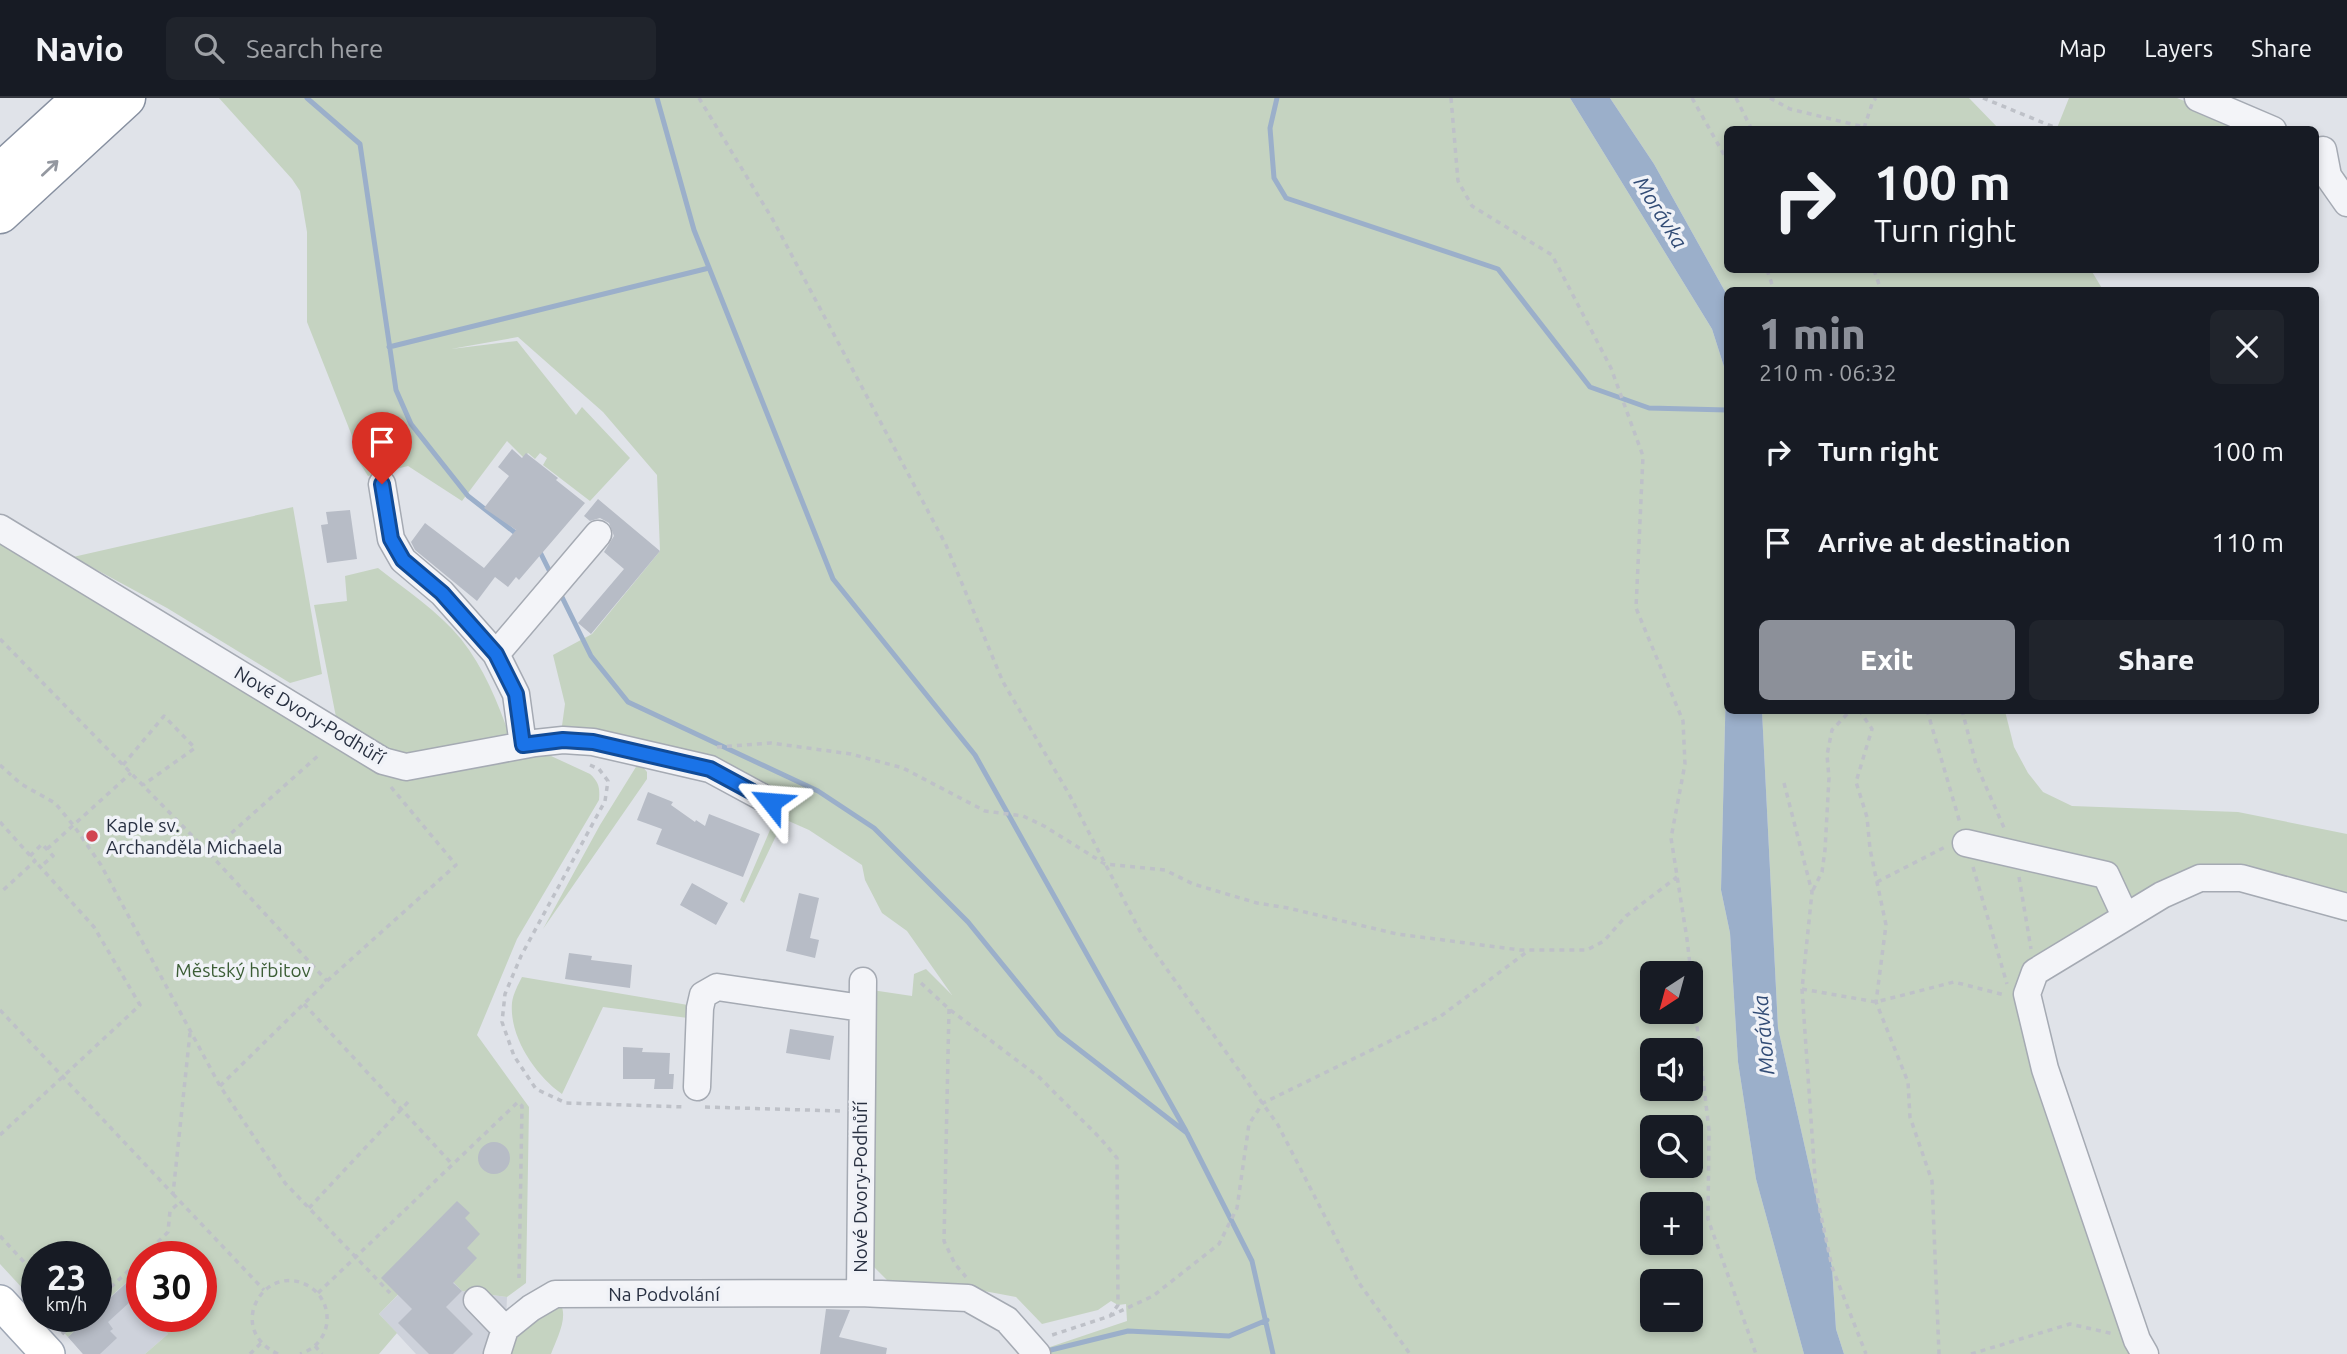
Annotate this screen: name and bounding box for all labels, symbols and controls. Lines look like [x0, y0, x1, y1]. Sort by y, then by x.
search box [166, 17, 656, 80]
icon: search [190, 29, 228, 67]
text: Navio [35, 30, 124, 67]
text: Search here [246, 34, 383, 63]
text: Map [2059, 35, 2106, 62]
text: Layers [2144, 35, 2213, 62]
text: Share [2251, 35, 2312, 62]
icon: right [1759, 154, 1850, 245]
text: 100 m [1874, 154, 2011, 209]
one-way arrow [41, 159, 58, 176]
water label: Morávka [1630, 172, 1692, 252]
text: Turn right [1874, 212, 2016, 248]
text: 1 min [1759, 310, 1866, 357]
button: close [2210, 310, 2284, 384]
text: 210 m · 06:32 [1759, 360, 1897, 385]
pin [352, 412, 412, 484]
icon: arrive [363, 423, 401, 461]
icon: right [1759, 433, 1797, 471]
text: Turn right [1818, 437, 1939, 466]
text: 100 m [2212, 437, 2284, 466]
icon: arrive [1759, 524, 1797, 562]
text: Arrive at destination [1818, 528, 2071, 557]
text: 110 m [2212, 528, 2284, 557]
button: Exit [1759, 620, 2015, 700]
button: Share [2029, 620, 2284, 700]
street label: Nové Dvory-Podhůří [231, 661, 390, 769]
position arrow [734, 765, 808, 839]
place label: Kaple sv. Archanděla Michaela [106, 814, 282, 858]
marker: Kaple sv. Archanděla Michaela [84, 828, 100, 844]
park label: Městský hřbitov [175, 959, 311, 981]
north arrow [1640, 961, 1703, 1024]
map controls [1640, 961, 1703, 1332]
water label: Morávka [1748, 994, 1778, 1076]
button: sound [1640, 1038, 1703, 1101]
street label: Nové Dvory-Podhůří [849, 1101, 871, 1273]
button: search [1640, 1115, 1703, 1178]
button: + [1640, 1192, 1703, 1255]
speed limit sign: 30 [126, 1241, 217, 1332]
text: 23 [47, 1257, 86, 1297]
button: − [1640, 1269, 1703, 1332]
street label: Na Podvolání [608, 1283, 720, 1305]
text: km/h [46, 1294, 87, 1314]

